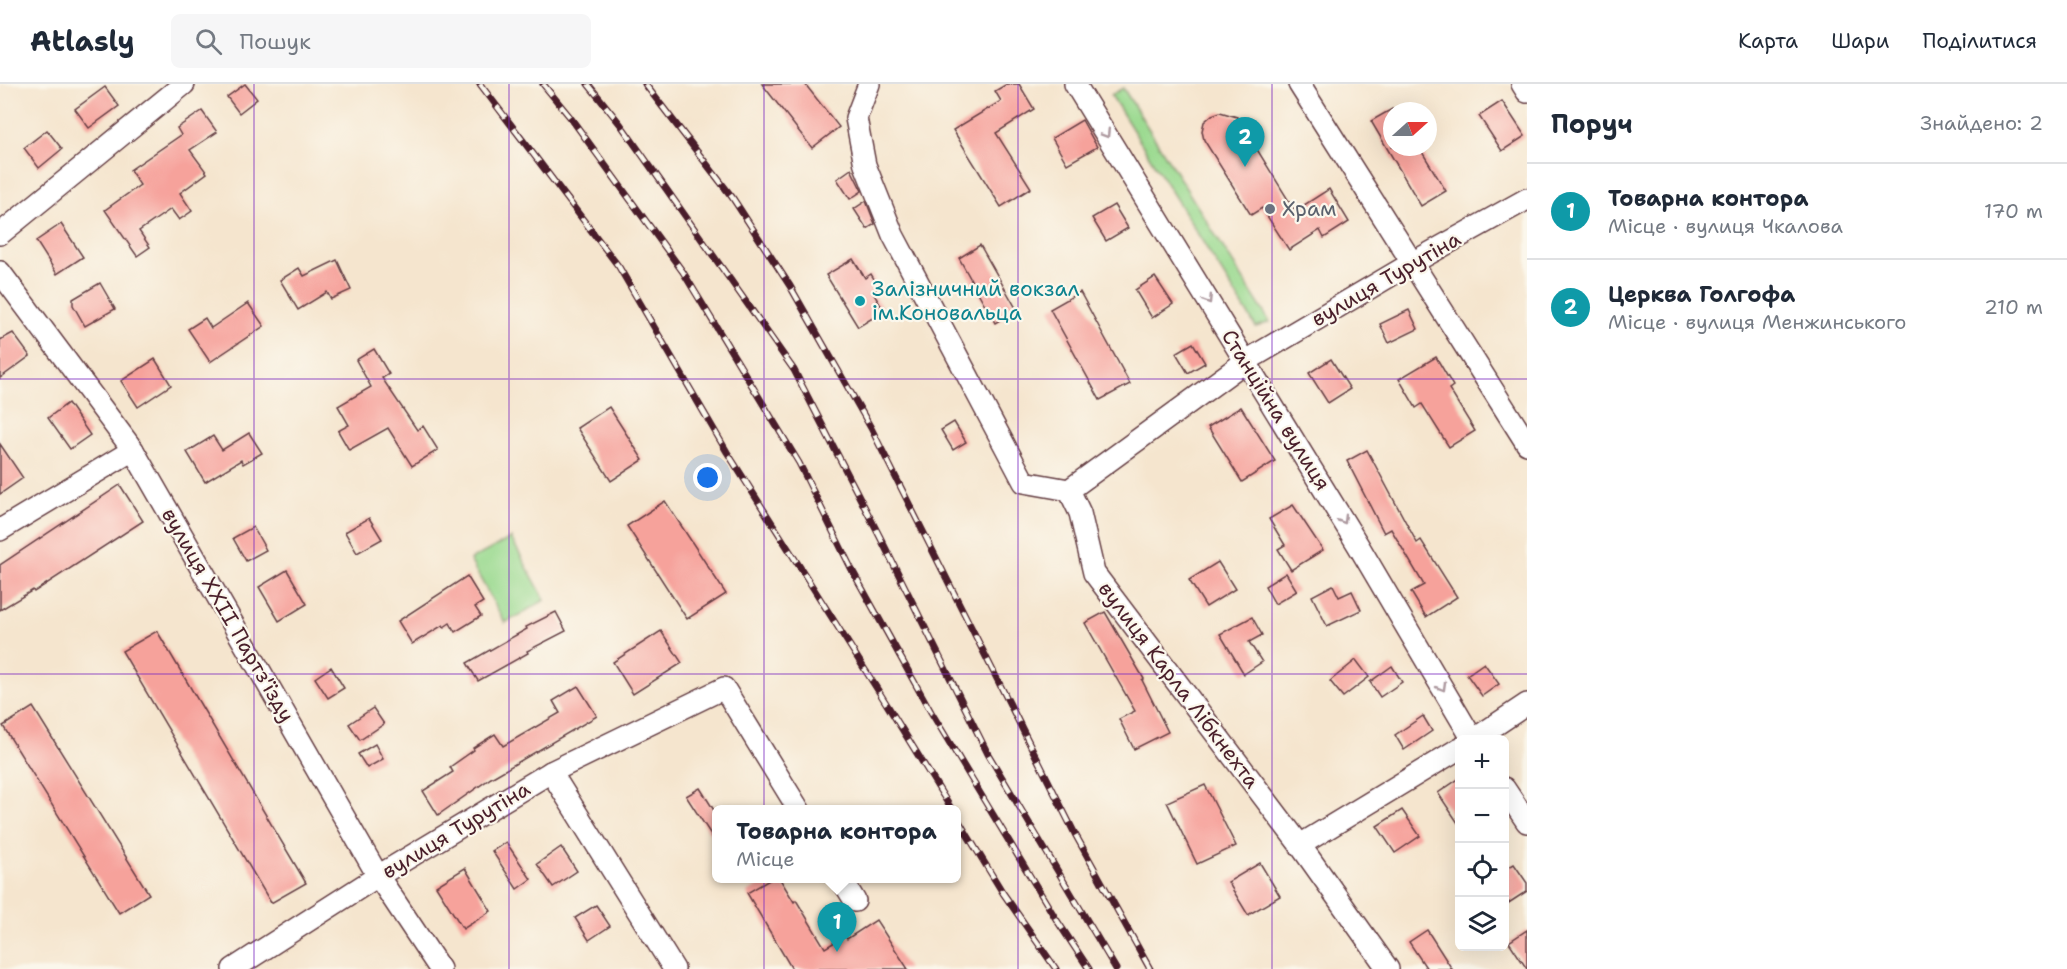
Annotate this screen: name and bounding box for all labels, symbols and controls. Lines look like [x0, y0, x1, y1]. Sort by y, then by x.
search box [171, 14, 591, 68]
text: Atlasly [30, 22, 135, 60]
icon: search [192, 25, 225, 58]
text: Пошук [240, 27, 311, 56]
text: Карта [1738, 27, 1798, 55]
text: Шари [1831, 27, 1889, 55]
text: Поділитися [1922, 27, 2037, 55]
north arrow [1383, 102, 1437, 156]
text: Поруч [1551, 106, 1633, 141]
text: Знайдено: 2 [1920, 110, 2043, 136]
pin: 2 [1226, 118, 1264, 167]
one-way arrow [1098, 128, 1110, 138]
text: Товарна контора [1608, 184, 1808, 213]
place label: Храм [1282, 195, 1336, 223]
text: 1 [1566, 198, 1575, 224]
text: 170 m [1984, 198, 2043, 224]
marker: Храм [1263, 202, 1277, 216]
text: Місце · вулиця Чкалова [1608, 213, 1843, 239]
street label: вулиця Турутіна [1306, 225, 1466, 333]
place label: Залізничний вокзал ім.Коновальца [872, 275, 1080, 327]
text: Церква Голгофа [1608, 280, 1795, 309]
one-way arrow [1201, 293, 1212, 304]
marker: Залізничний вокзал ім.Коновальца [853, 294, 867, 308]
text: 2 [1564, 294, 1578, 320]
text: 210 m [1984, 294, 2043, 320]
text: Місце · вулиця Менжинського [1608, 309, 1906, 335]
street label: Станційна вулиця [1215, 324, 1337, 496]
your location [693, 463, 722, 492]
street label: вулиця XXII Партз'їзду [155, 503, 301, 727]
one-way arrow [1335, 514, 1347, 524]
street label: вулиця Карла Лібкнехта [1092, 576, 1266, 794]
one-way arrow [1435, 681, 1446, 691]
map controls [1455, 735, 1509, 951]
button: + [1455, 735, 1509, 789]
street label: вулиця Турутіна [377, 775, 535, 885]
button: − [1455, 789, 1509, 843]
popup [712, 805, 961, 883]
text: Товарна контора [736, 817, 937, 846]
button: locate [1455, 843, 1509, 897]
text: Місце [736, 846, 795, 872]
button: layers [1455, 897, 1509, 951]
pin: 1 [818, 902, 856, 952]

